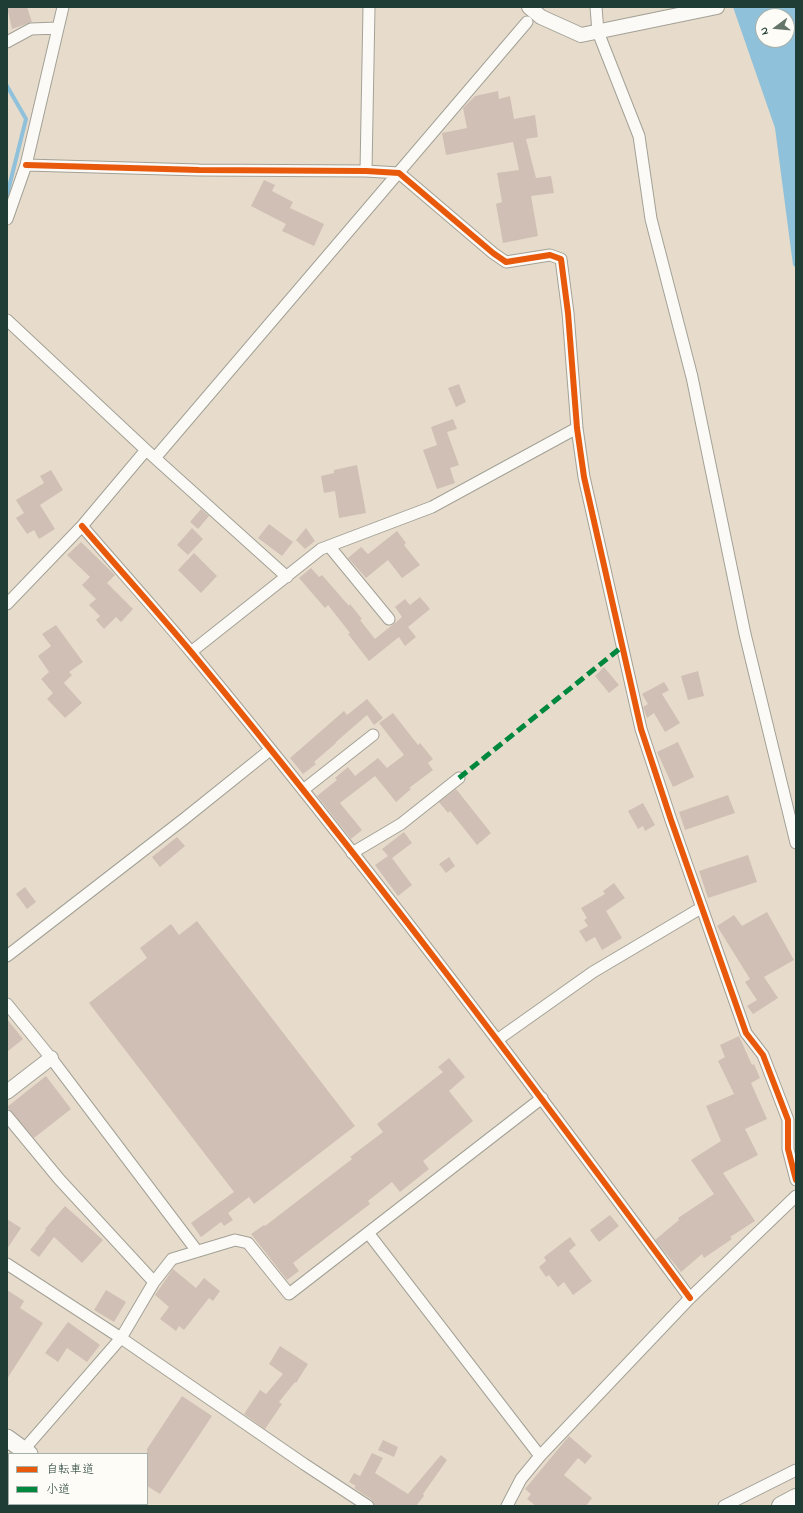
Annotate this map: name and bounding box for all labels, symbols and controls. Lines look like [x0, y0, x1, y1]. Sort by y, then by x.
north arrow [755, 8, 795, 48]
text: N [756, 25, 773, 37]
legend [8, 1453, 148, 1505]
text: 自転車道 [46, 1461, 94, 1479]
text: 小道 [46, 1481, 70, 1499]

